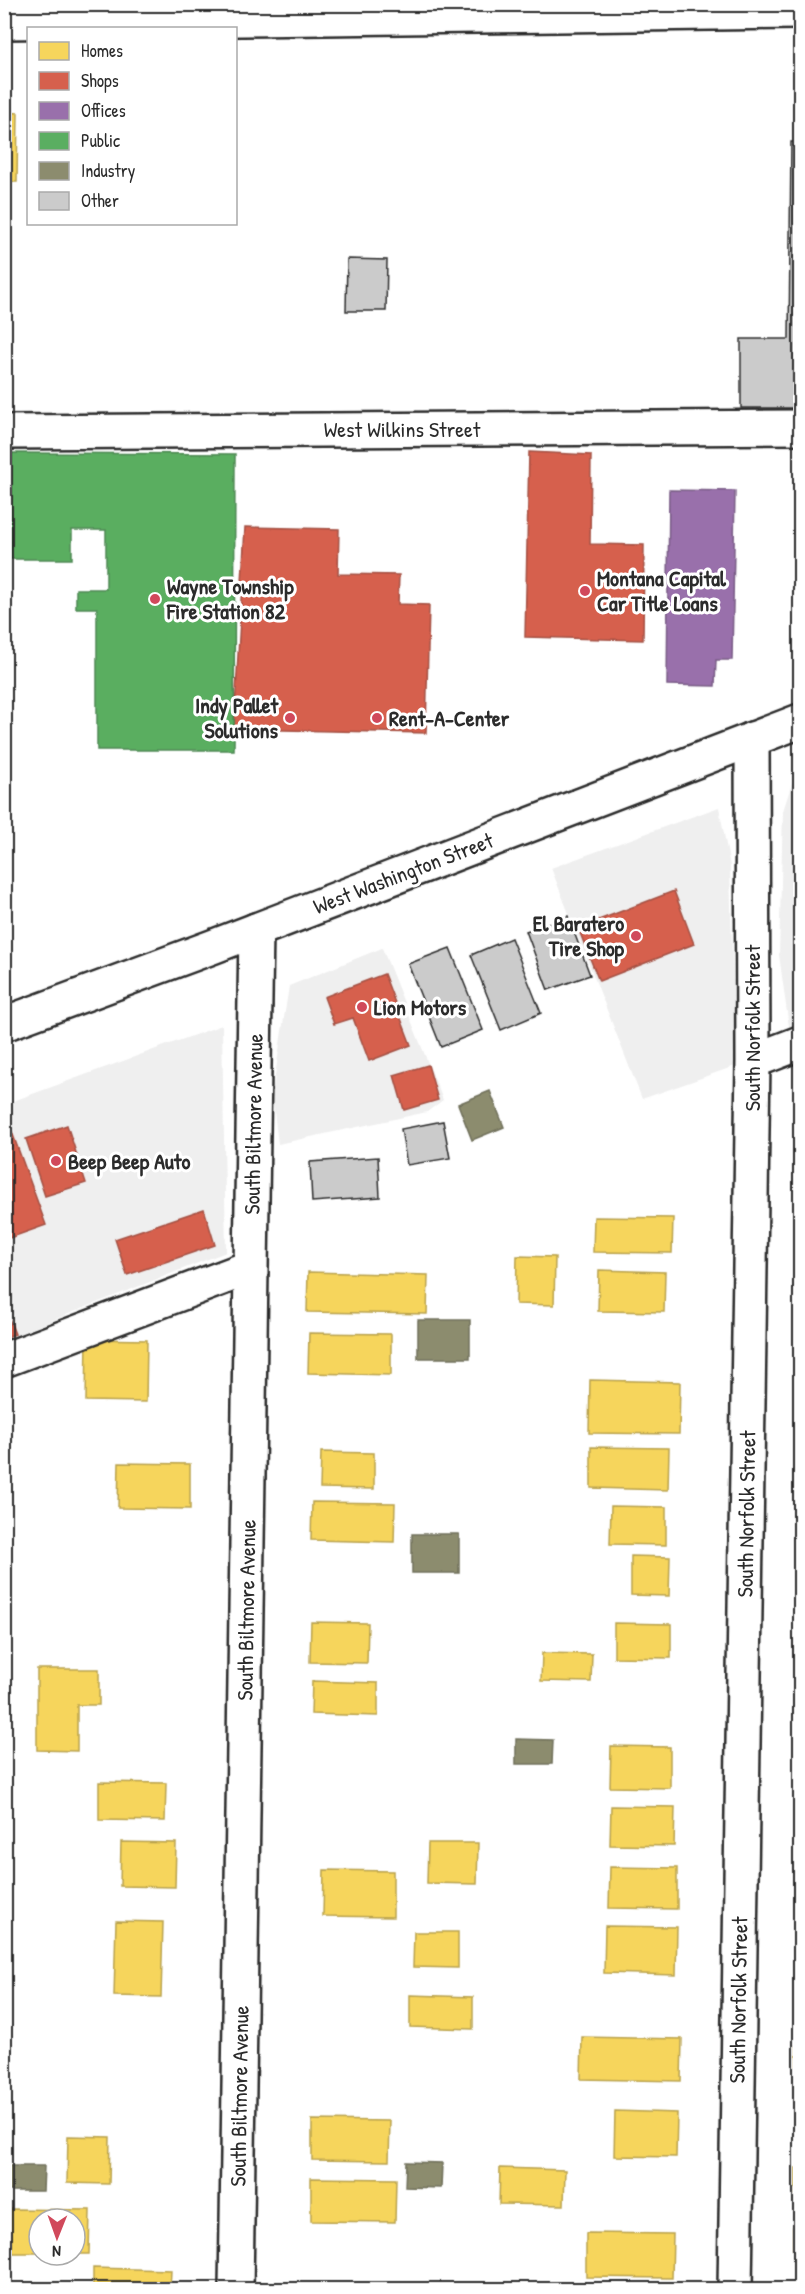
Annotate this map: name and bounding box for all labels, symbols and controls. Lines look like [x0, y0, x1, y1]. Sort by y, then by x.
legend [27, 27, 237, 225]
text: Homes [81, 38, 123, 63]
text: Shops [81, 68, 119, 93]
text: Offices [81, 98, 126, 123]
text: Public [81, 128, 120, 153]
text: Industry [81, 158, 136, 183]
text: Other [81, 188, 119, 213]
street label: West Wilkins Street [324, 414, 481, 444]
place label: Montana Capital Car Title Loans [597, 563, 727, 618]
place label: Wayne Township Fire Station 82 [166, 571, 294, 626]
marker: Montana Capital Car Title Loans [578, 584, 592, 598]
marker: Wayne Township Fire Station 82 [148, 592, 162, 606]
place label: Indy Pallet Solutions [195, 690, 279, 745]
place label: Rent-A-Center [389, 703, 510, 733]
marker: Indy Pallet Solutions [283, 711, 297, 725]
marker: Rent-A-Center [370, 711, 384, 725]
street label: West Washington Street [309, 825, 498, 921]
place label: El Baratero Tire Shop [533, 908, 625, 964]
marker: El Baratero Tire Shop [629, 929, 643, 943]
street label: South Norfolk Street [737, 944, 767, 1111]
place label: Lion Motors [374, 992, 467, 1022]
marker: Lion Motors [355, 1000, 369, 1014]
street label: South Biltmore Avenue [236, 1033, 270, 1215]
place label: Beep Beep Auto [68, 1146, 190, 1177]
marker: Beep Beep Auto [49, 1154, 63, 1168]
street label: South Norfolk Street [730, 1430, 762, 1598]
street label: South Biltmore Avenue [229, 1519, 263, 1701]
street label: South Norfolk Street [722, 1916, 754, 2084]
street label: South Biltmore Avenue [222, 2005, 256, 2187]
north arrow [27, 2207, 87, 2267]
text: N [52, 2241, 61, 2263]

